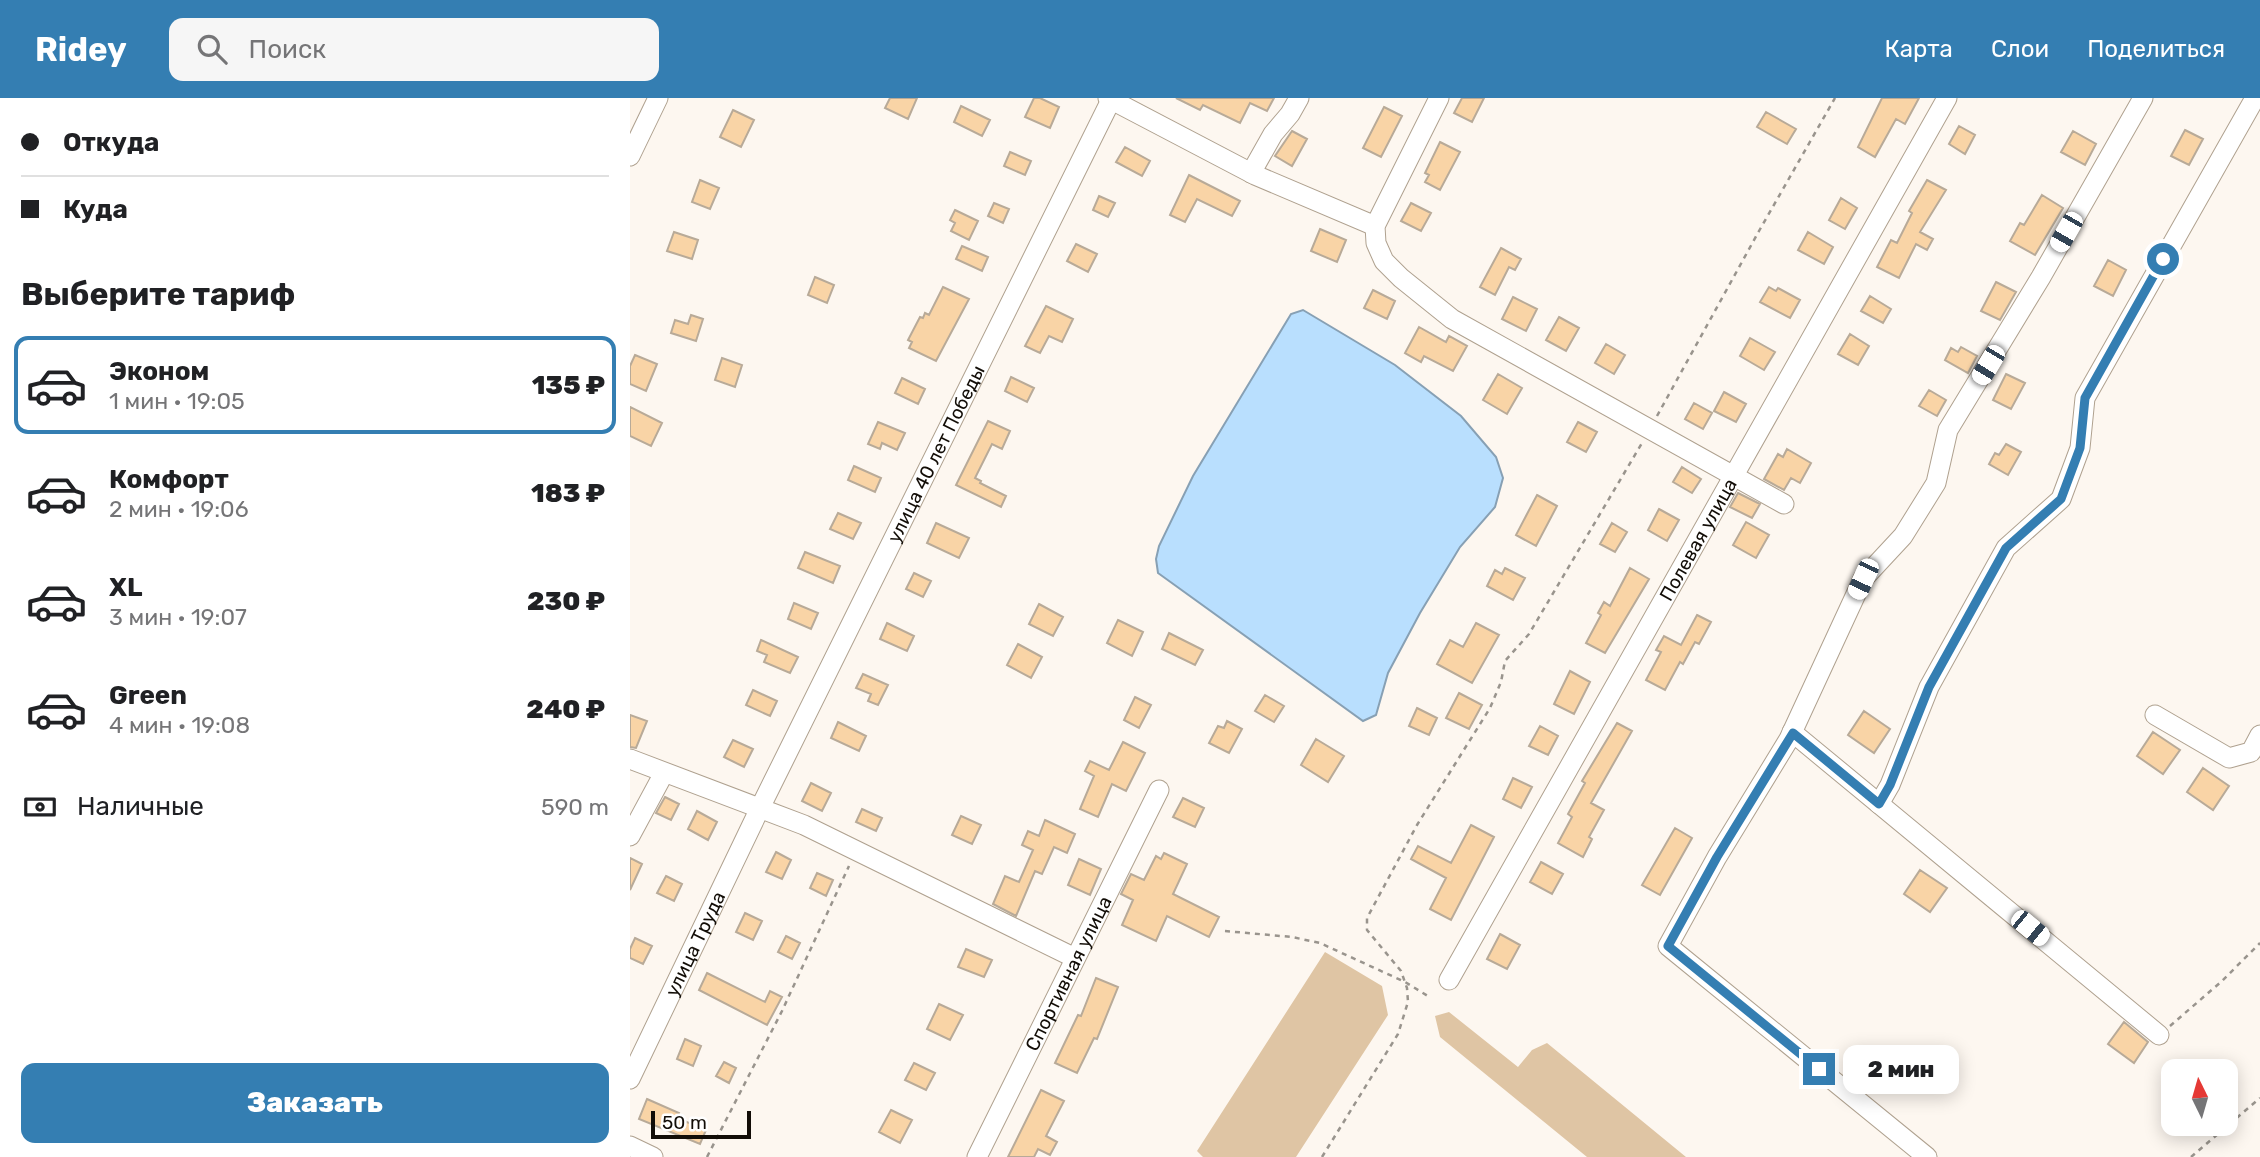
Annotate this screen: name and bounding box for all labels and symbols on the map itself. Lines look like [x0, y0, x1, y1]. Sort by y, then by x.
car [2047, 209, 2086, 255]
route start [2147, 243, 2179, 275]
car [1969, 342, 2008, 388]
street label: улица 40 лет Победы [882, 361, 990, 546]
street label: Полевая улица [1655, 474, 1742, 605]
car [1845, 556, 1882, 602]
street label: улица Труда [660, 888, 730, 1000]
street label: Спортивная улица [1020, 892, 1117, 1055]
car [2008, 907, 2053, 949]
callout: 2 мин [1844, 1044, 1959, 1094]
route end [1803, 1053, 1835, 1085]
north arrow [2161, 1059, 2238, 1136]
scale bar [651, 1108, 751, 1140]

